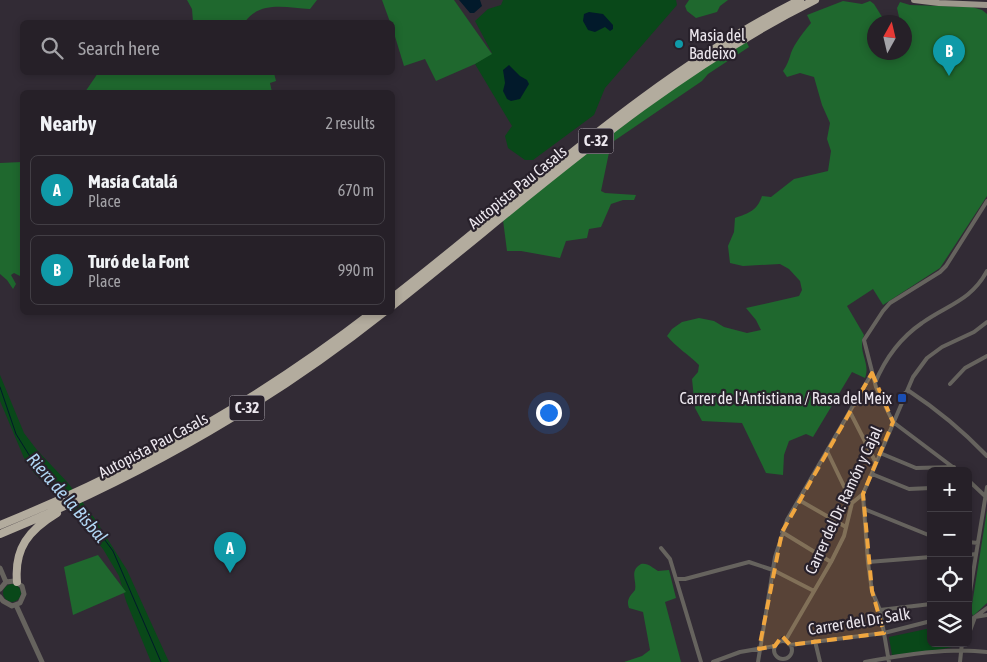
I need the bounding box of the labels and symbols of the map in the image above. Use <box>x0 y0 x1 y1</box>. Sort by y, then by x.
north arrow <box>867 15 912 60</box>
place label: Masia del Badeixo <box>689 26 746 62</box>
pin: B <box>933 35 965 76</box>
marker: Masia del Badeixo <box>673 38 685 50</box>
road number: C-32 <box>578 128 614 154</box>
street label: Autopista Pau Casals <box>464 142 571 233</box>
place label: Carrer de l'Antistiana / Rasa del Meix <box>679 389 893 407</box>
marker: Carrer de l'Antistiana / Rasa del Meix <box>896 392 908 404</box>
road number: C-32 <box>230 396 264 420</box>
your location <box>536 400 562 426</box>
street label: Autopista Pau Casals <box>95 408 212 482</box>
street label: Carrer del Dr. Ramón y Cajal <box>801 423 886 577</box>
water label: Riera de la Bisbal <box>23 448 112 547</box>
pin: A <box>214 532 246 573</box>
street label: Carrer del Dr. Salk <box>807 604 911 638</box>

